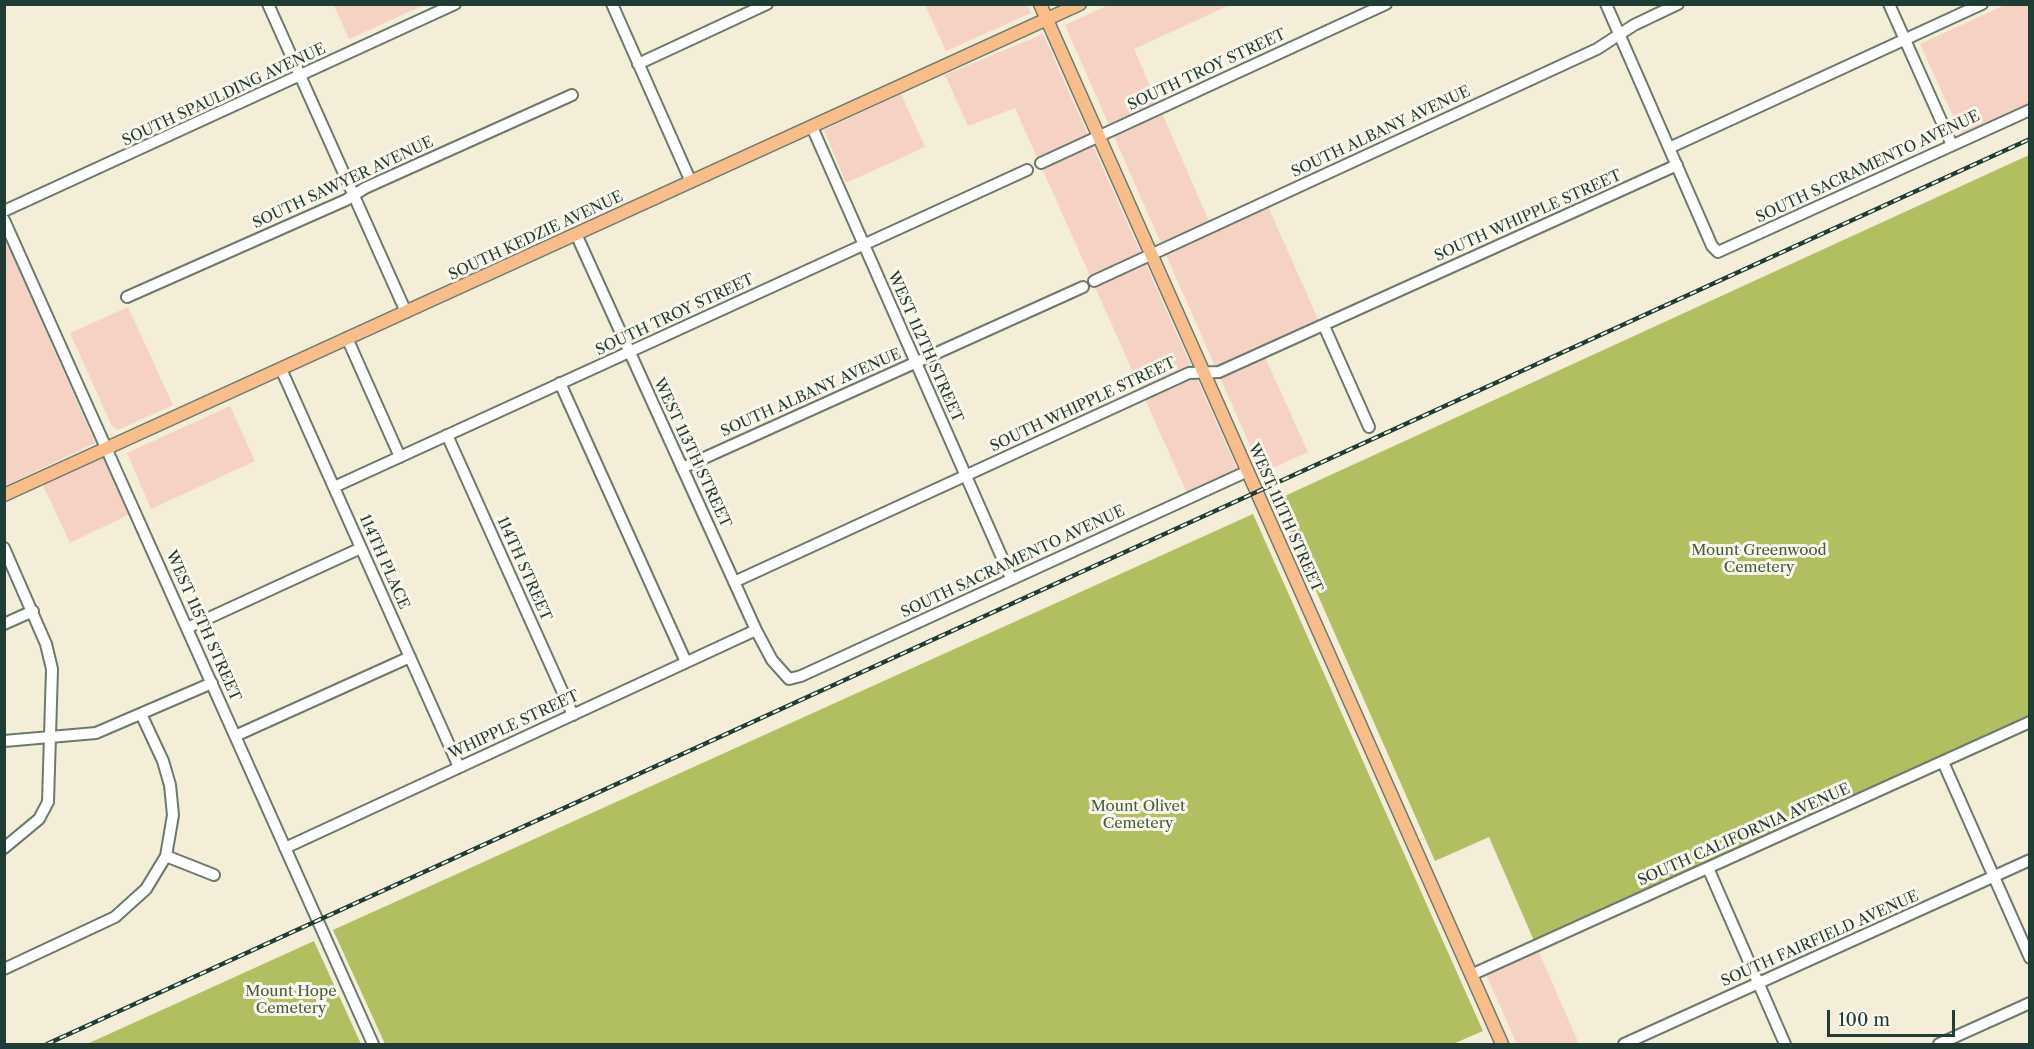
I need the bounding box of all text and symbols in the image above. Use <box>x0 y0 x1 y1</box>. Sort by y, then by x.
street label: SOUTH TROY STREET <box>1125 25 1289 115</box>
street label: SOUTH SPAULDING AVENUE <box>119 40 329 150</box>
street label: SOUTH ALBANY AVENUE <box>1289 83 1473 181</box>
street label: SOUTH SACRAMENTO AVENUE <box>1753 107 1983 227</box>
street label: SOUTH SAWYER AVENUE <box>250 133 436 233</box>
street label: SOUTH WHIPPLE STREET <box>1432 167 1624 265</box>
street label: SOUTH KEDZIE AVENUE <box>446 188 626 284</box>
street label: WEST 112TH STREET <box>884 269 966 425</box>
street label: SOUTH TROY STREET <box>593 270 757 360</box>
street label: SOUTH ALBANY AVENUE <box>718 345 904 441</box>
street label: SOUTH WHIPPLE STREET <box>987 354 1179 456</box>
street label: WEST 113TH STREET <box>649 375 735 531</box>
street label: WEST 111TH STREET <box>1244 441 1326 595</box>
street label: SOUTH SACRAMENTO AVENUE <box>898 502 1128 622</box>
street label: 114TH PLACE <box>355 512 413 612</box>
street label: 114TH STREET <box>493 514 555 624</box>
park label: Mount Greenwood Cemetery <box>1691 542 1827 577</box>
street label: WEST 115TH STREET <box>162 548 244 704</box>
street label: WHIPPLE STREET <box>446 687 582 763</box>
street label: SOUTH CALIFORNIA AVENUE <box>1635 780 1853 890</box>
park label: Mount Olivet Cemetery <box>1091 798 1185 833</box>
street label: SOUTH FAIRFIELD AVENUE <box>1718 887 1922 991</box>
park label: Mount Hope Cemetery <box>245 983 337 1018</box>
scale bar <box>1830 998 1958 1036</box>
text: 100 m <box>1838 1009 1890 1031</box>

